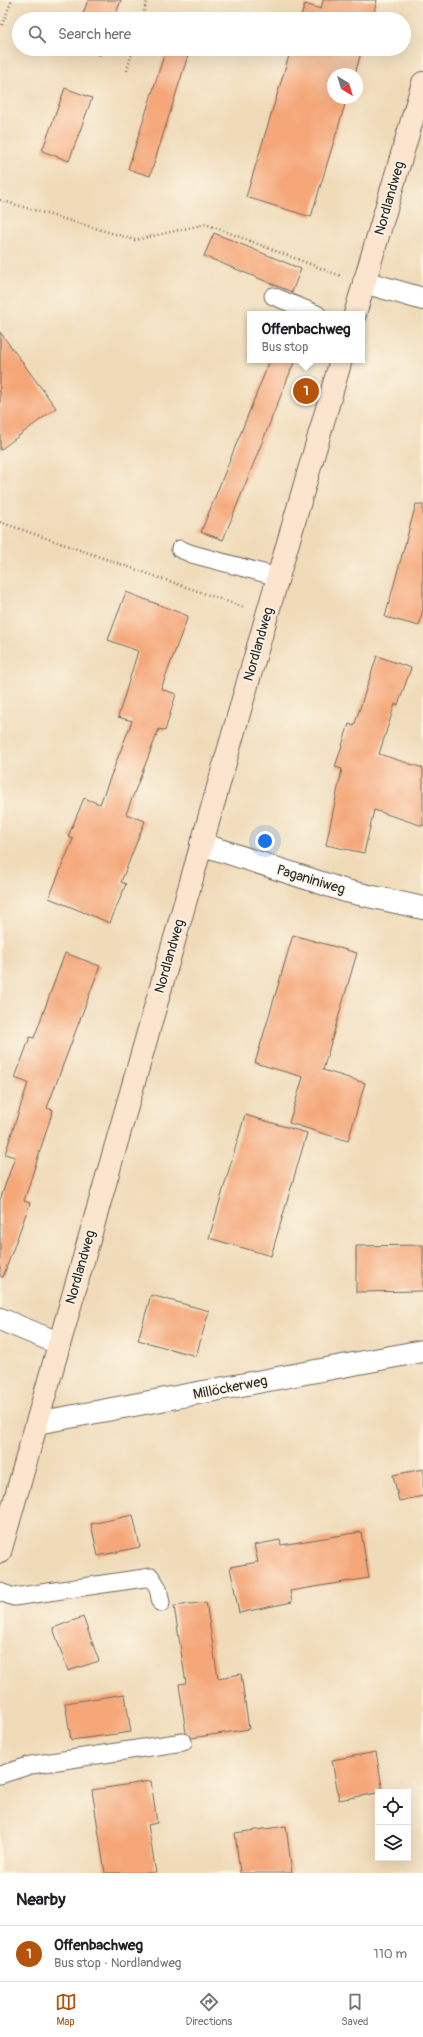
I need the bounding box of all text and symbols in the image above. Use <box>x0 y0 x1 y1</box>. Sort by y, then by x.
search box <box>12 12 411 56</box>
icon: search <box>26 23 48 45</box>
text: Search here <box>58 25 131 44</box>
north arrow <box>327 68 363 104</box>
street label: Nordlandweg <box>371 159 408 237</box>
popup <box>247 311 365 363</box>
text: Offenbachweg <box>262 320 350 339</box>
text: Bus stop <box>262 339 308 355</box>
pin: 1 <box>293 376 319 406</box>
street label: Nordlandweg <box>240 605 277 683</box>
your location <box>255 831 275 851</box>
street label: Paganiniweg <box>274 861 347 898</box>
street label: Nordlandweg <box>151 917 188 995</box>
street label: Nordlandweg <box>62 1228 99 1306</box>
street label: Millöckerweg <box>192 1372 269 1403</box>
map controls <box>375 1789 411 1861</box>
button: locate <box>375 1789 411 1825</box>
button: layers <box>375 1825 411 1861</box>
text: Nearby <box>16 1889 65 1910</box>
text: Offenbachweg <box>54 1936 143 1955</box>
text: 1 <box>26 1946 32 1962</box>
text: 110 m <box>374 1946 407 1962</box>
text: Bus stop · Nordlandweg <box>54 1955 181 1971</box>
tab: Map <box>55 1991 77 2028</box>
tab: Directions <box>186 1991 232 2028</box>
tab: Saved <box>341 1991 368 2028</box>

